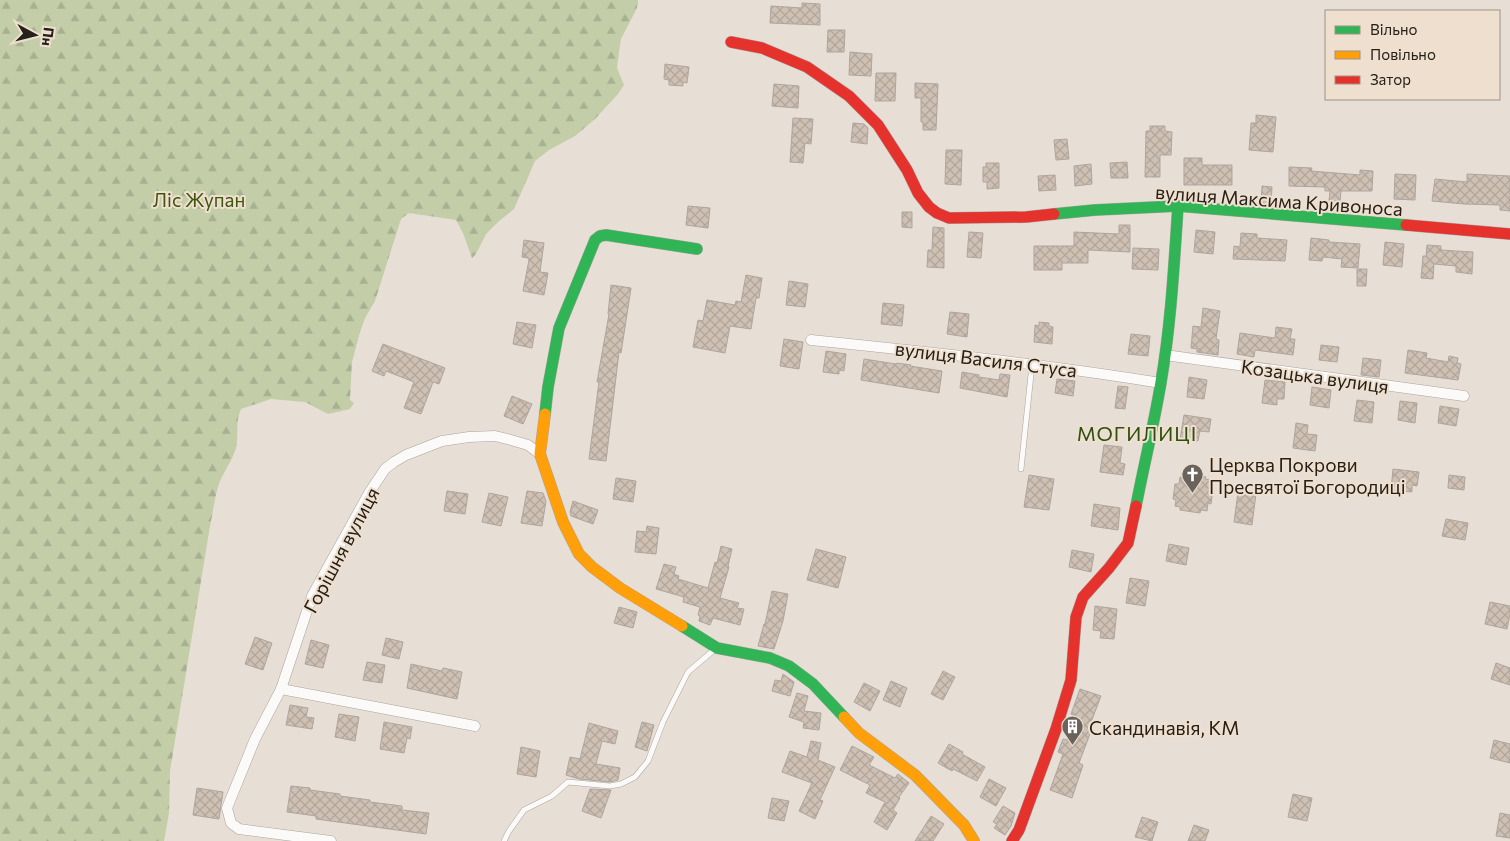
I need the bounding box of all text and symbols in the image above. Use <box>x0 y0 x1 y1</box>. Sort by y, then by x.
north arrow <box>10 10 60 60</box>
legend <box>1325 10 1500 100</box>
text: Вільно <box>1370 20 1417 38</box>
text: Пн <box>39 26 58 47</box>
text: Повільно <box>1370 45 1436 63</box>
text: Затор <box>1370 70 1411 88</box>
street label: вулиця Максима Кривоноса <box>1154 180 1404 220</box>
park label: Ліс Жупан <box>153 188 245 211</box>
street label: вулиця Василя Стуса <box>894 336 1078 382</box>
street label: Козацька вулиця <box>1240 354 1390 398</box>
district label: МОГИЛИЦІ <box>1077 421 1197 445</box>
place label: Церква Покрови Пресвятої Богородиці <box>1209 453 1406 498</box>
church icon: Церква Покрови Пресвятої Богородиці <box>1181 463 1205 494</box>
street label: Горішня вулиця <box>298 483 384 617</box>
building icon: Скандинавія, КМ <box>1061 715 1085 746</box>
place label: Скандинавія, КМ <box>1089 716 1239 739</box>

